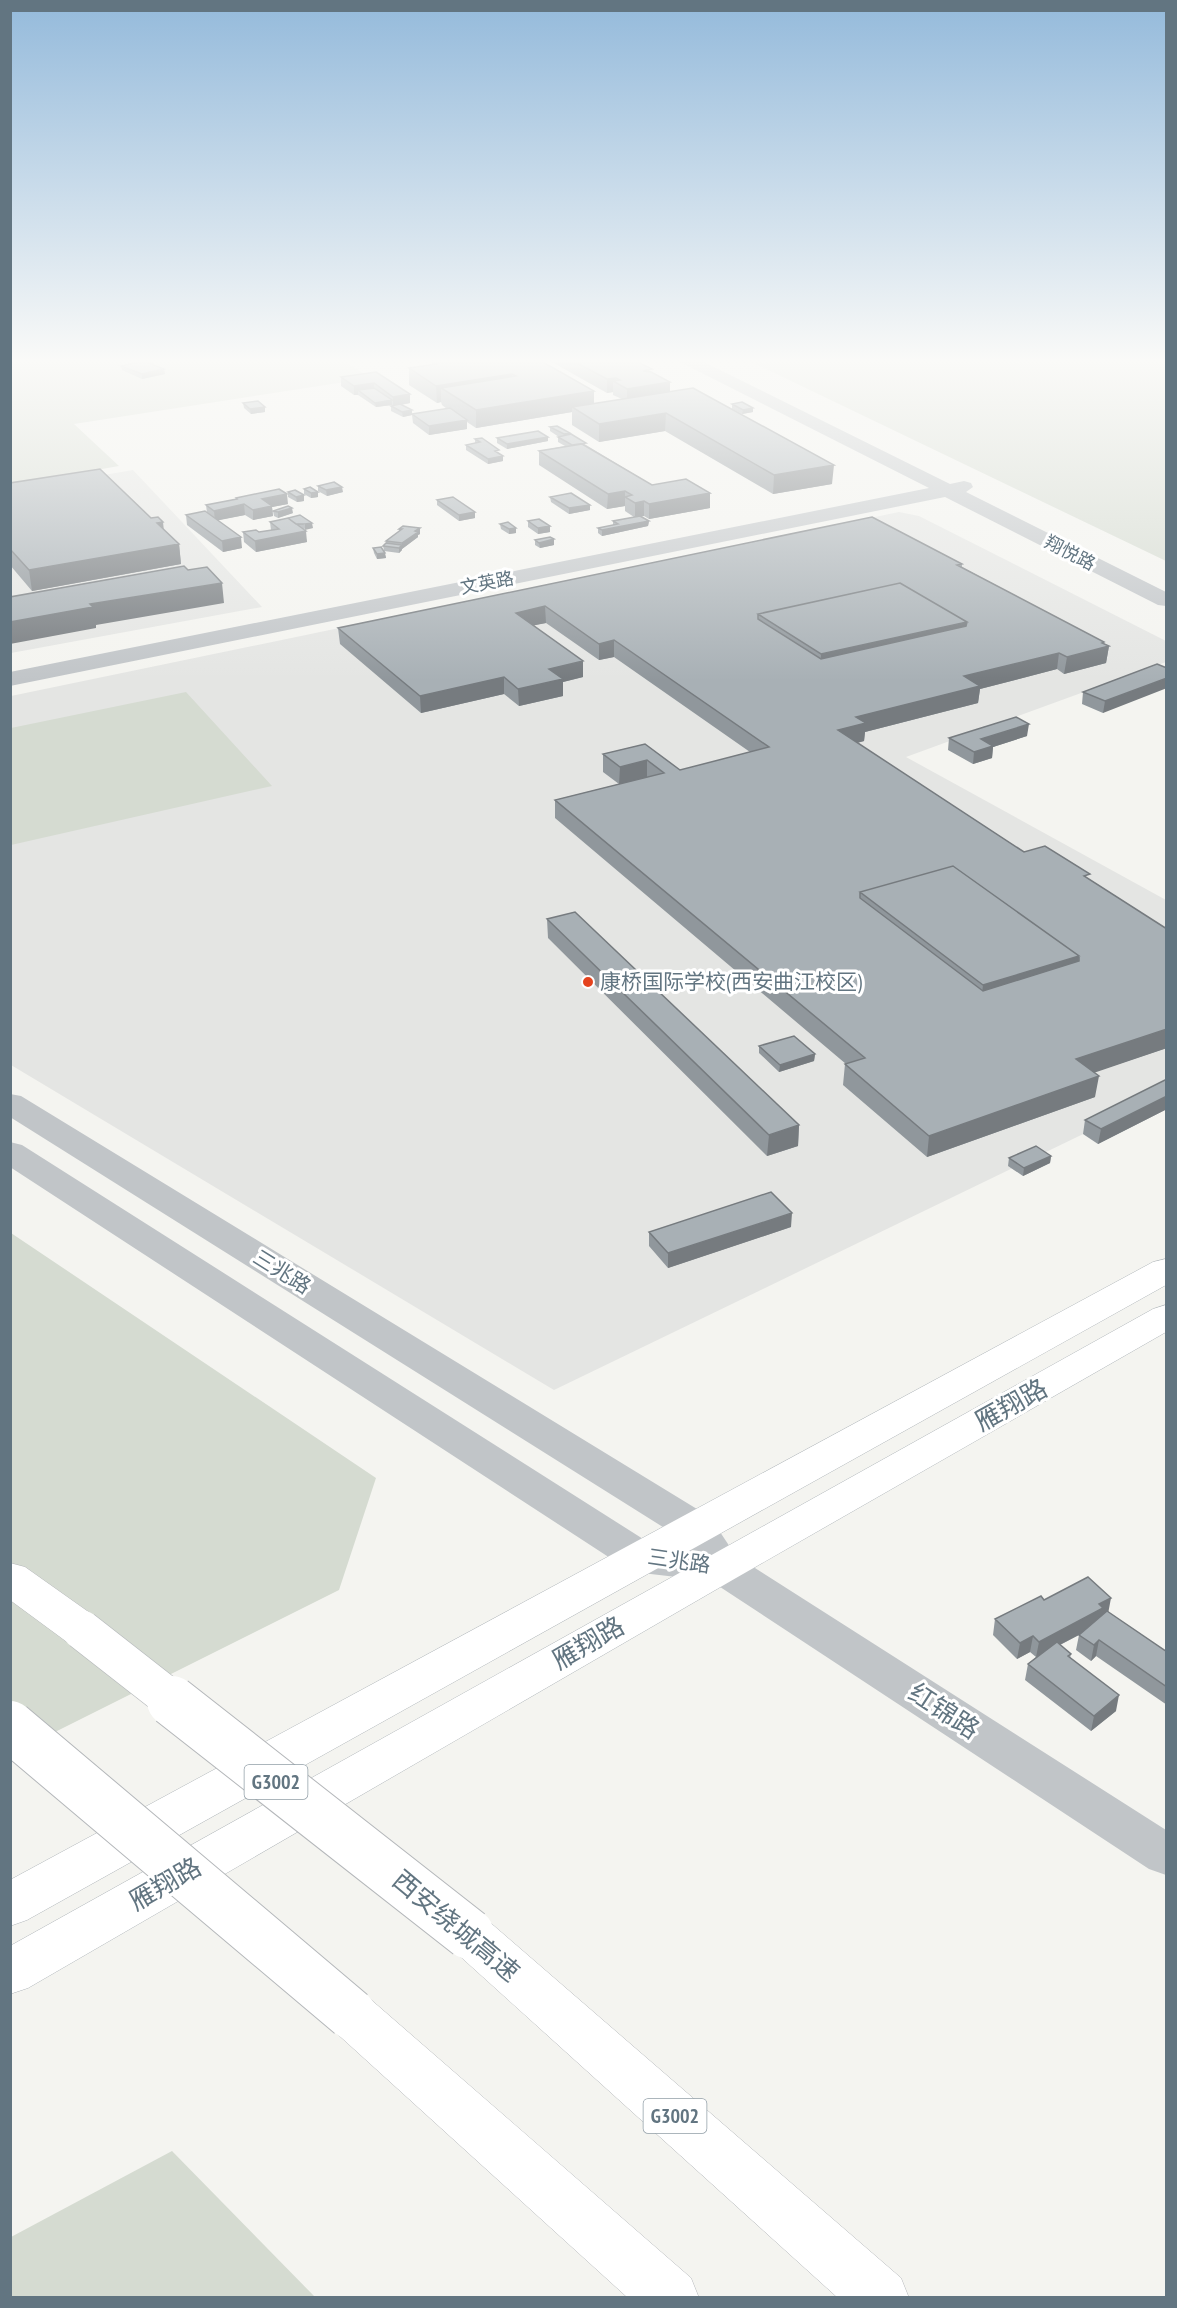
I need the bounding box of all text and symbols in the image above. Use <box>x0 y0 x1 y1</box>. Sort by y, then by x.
street label: 翔悦路 <box>1041 530 1100 575</box>
street label: 文英路 <box>458 566 516 599</box>
place label: 康桥国际学校(西安曲江校区) <box>600 968 862 995</box>
marker: 康桥国际学校(西安曲江校区) <box>581 975 595 989</box>
street label: 三兆路 <box>248 1243 316 1300</box>
street label: 雁翔路 <box>969 1371 1053 1438</box>
street label: 三兆路 <box>646 1543 712 1578</box>
street label: 雁翔路 <box>546 1609 630 1676</box>
street label: 红锦路 <box>903 1675 986 1746</box>
road number: G3002 <box>244 1765 308 1799</box>
street label: 雁翔路 <box>123 1850 207 1917</box>
street label: 西安绕城高速 <box>386 1863 527 1988</box>
road number: G3002 <box>644 2099 706 2133</box>

